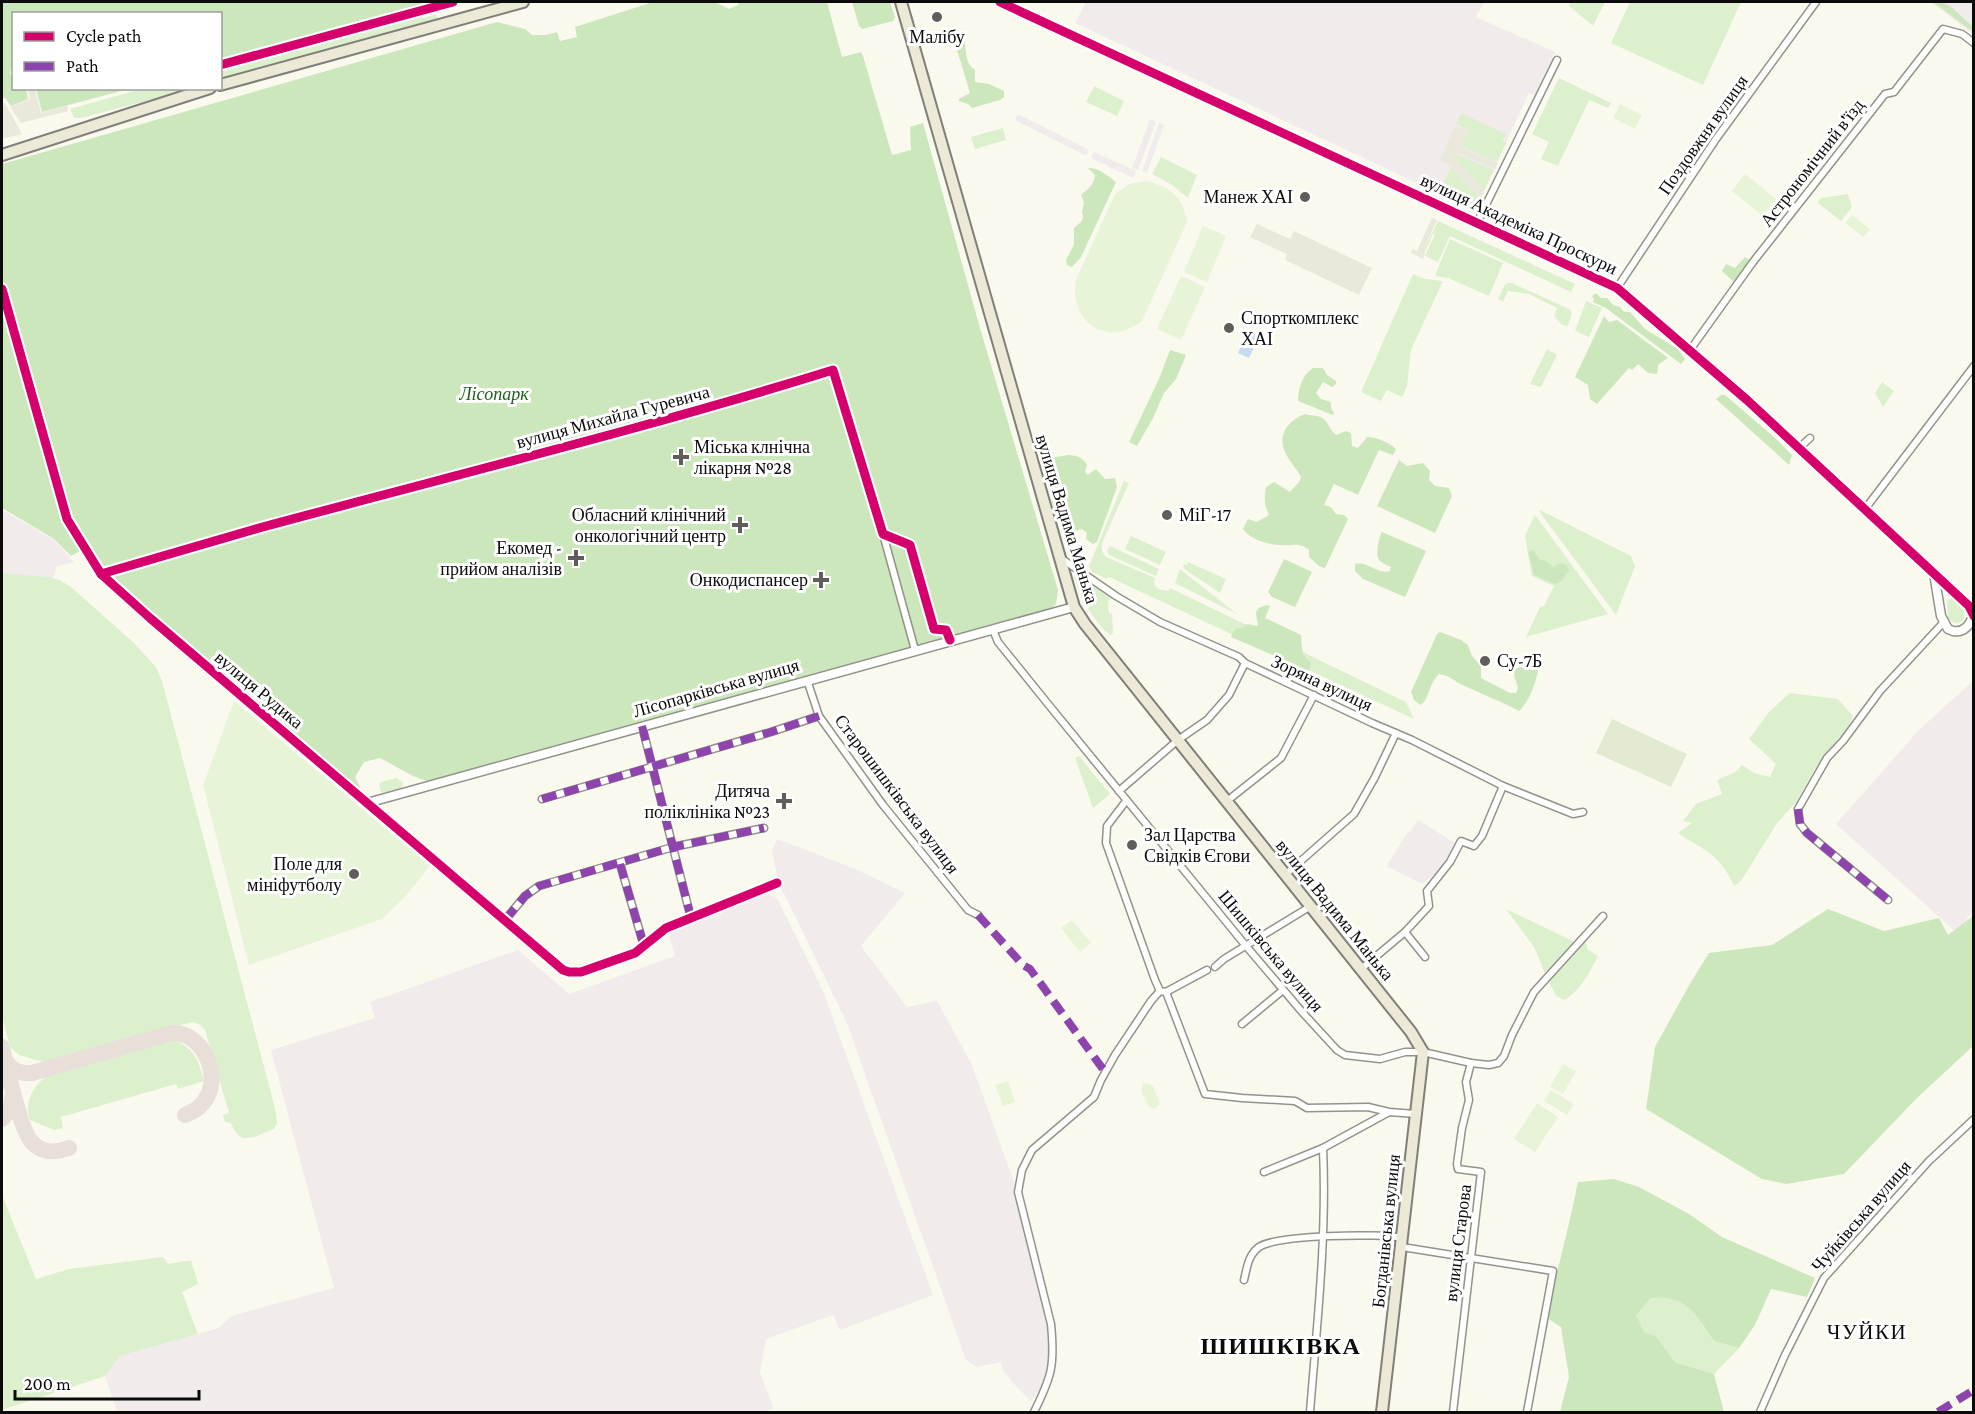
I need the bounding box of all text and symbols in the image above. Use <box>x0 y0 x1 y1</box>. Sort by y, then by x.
marker: Малібу <box>930 10 944 24</box>
legend <box>12 12 222 90</box>
text: Cycle path <box>66 26 142 46</box>
place label: Малібу <box>909 27 965 47</box>
text: Path <box>66 56 99 76</box>
street label: Поздовжня вулиця <box>1654 71 1752 199</box>
street label: Астрономічний в'їзд <box>1756 95 1868 231</box>
street label: вулиця Академіка Проскури <box>1418 170 1621 279</box>
place label: Манеж ХАІ <box>1204 187 1293 207</box>
marker: Манеж ХАІ <box>1298 190 1312 204</box>
place label: Спорткомплекс ХАІ <box>1241 308 1359 349</box>
marker: Спорткомплекс ХАІ <box>1222 321 1236 335</box>
street label: вулиця Михайла Гуревича <box>514 382 712 452</box>
park label: Лісопарк <box>458 384 529 404</box>
street label: вулиця Вадима Манька <box>1032 432 1102 606</box>
place label: Міська клнічна лікарня №28 <box>694 437 810 478</box>
marker: Міська клнічна лікарня №28 <box>672 448 690 466</box>
place label: Обласний клінічний онкологічний центр <box>572 505 726 546</box>
place label: МіГ-17 <box>1179 505 1231 525</box>
marker: МіГ-17 <box>1160 508 1174 522</box>
marker: Обласний клінічний онкологічний центр <box>731 516 749 534</box>
place label: Екомед - прийом аналізів <box>440 538 562 579</box>
marker: Екомед - прийом аналізів <box>567 549 585 567</box>
place label: Онкодиспансер <box>690 570 808 590</box>
marker: Онкодиспансер <box>812 571 830 589</box>
street label: вулиця Рудика <box>211 647 307 733</box>
street label: Зоряна вулиця <box>1268 651 1376 715</box>
place label: Су-7Б <box>1497 651 1542 671</box>
marker: Су-7Б <box>1478 654 1492 668</box>
street label: Лісопарківська вулиця <box>631 655 801 721</box>
street label: Старошишківська вулиця <box>831 711 963 877</box>
place label: Дитяча поліклініка №23 <box>644 781 770 822</box>
marker: Дитяча поліклініка №23 <box>775 792 793 810</box>
place label: Зал Царства Свідків Єгови <box>1144 825 1251 866</box>
street label: вулиця Вадима Манька <box>1272 835 1398 985</box>
marker: Зал Царства Свідків Єгови <box>1125 838 1139 852</box>
place label: Поле для мініфутболу <box>247 854 342 895</box>
marker: Поле для мініфутболу <box>347 867 361 881</box>
street label: Шишківська вулиця <box>1214 886 1328 1016</box>
street label: Богданівська вулиця <box>1368 1153 1404 1309</box>
street label: Чуйківська вулиця <box>1807 1156 1915 1276</box>
street label: вулиця Старова <box>1441 1183 1475 1303</box>
district label: ЧУЙКИ <box>1827 1320 1907 1344</box>
district label: ШИШКІВКА <box>1201 1332 1361 1359</box>
scale bar <box>15 1363 200 1401</box>
text: 200 m <box>24 1374 71 1394</box>

